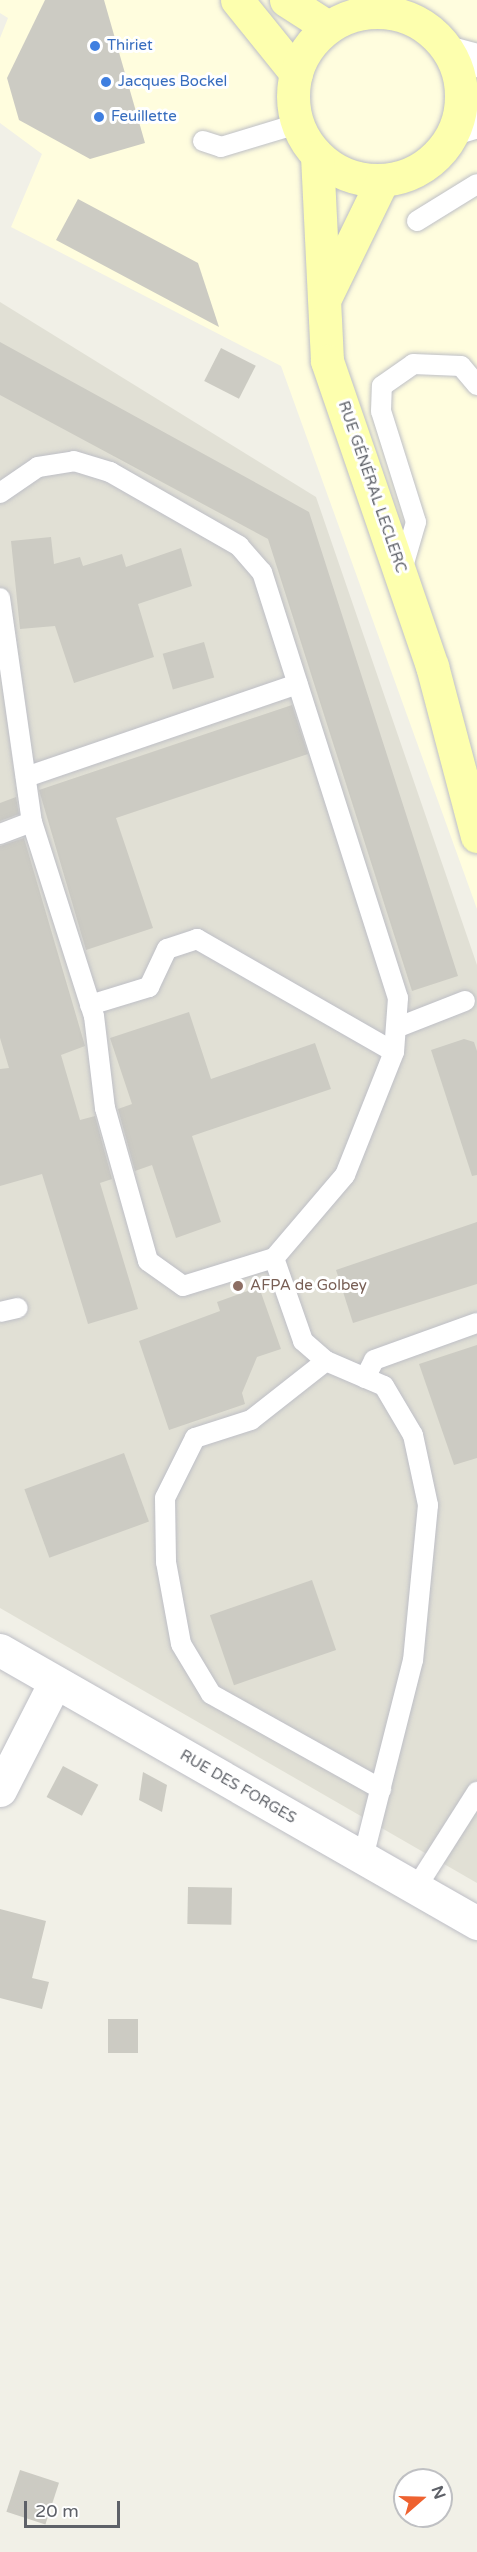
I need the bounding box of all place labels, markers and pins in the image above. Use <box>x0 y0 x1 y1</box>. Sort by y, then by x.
place label: Thiriet <box>107 37 153 55</box>
marker: Thiriet <box>88 39 102 53</box>
place label: Jacques Bockel <box>118 73 227 91</box>
marker: Jacques Bockel <box>99 75 113 89</box>
place label: Feuillette <box>111 108 177 126</box>
marker: Feuillette <box>92 110 106 124</box>
place label: AFPA de Golbey <box>250 1277 367 1295</box>
marker: AFPA de Golbey <box>231 1279 245 1293</box>

